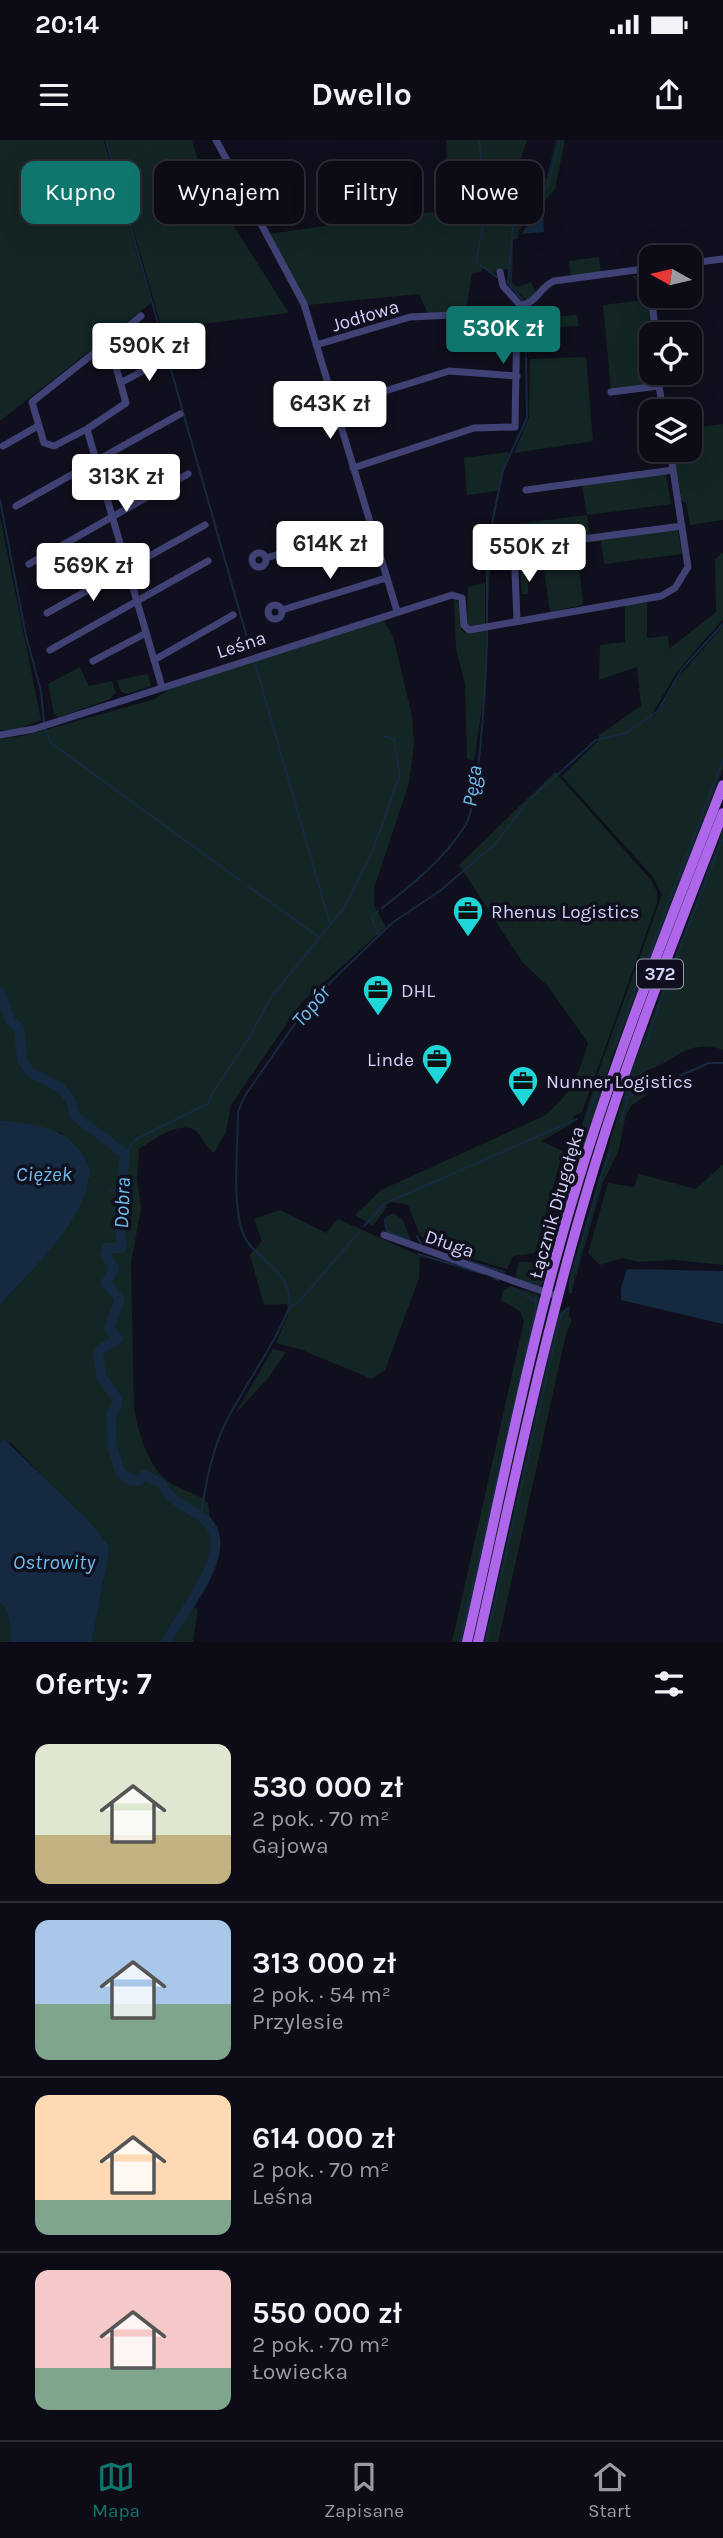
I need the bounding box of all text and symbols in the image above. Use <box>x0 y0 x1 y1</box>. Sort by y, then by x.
text: 20:14 <box>35 9 99 40</box>
icon: menu <box>35 76 73 114</box>
text: Dwello <box>311 76 412 113</box>
icon: share <box>650 76 688 114</box>
chip: Kupno <box>21 161 140 224</box>
chip: Wynajem <box>154 161 304 224</box>
chip: Filtry <box>318 161 422 224</box>
chip: Nowe <box>436 161 543 224</box>
north arrow <box>639 245 702 308</box>
map controls <box>639 245 702 462</box>
street label: Jodłowa <box>329 295 402 337</box>
pin: 530K zł <box>438 306 568 366</box>
text: 530K zł <box>462 315 544 342</box>
button: locate <box>639 322 702 385</box>
pin: 590K zł <box>84 324 214 383</box>
text: 590K zł <box>108 332 190 359</box>
pin: 643K zł <box>265 382 395 441</box>
text: 643K zł <box>289 390 371 417</box>
button: layers <box>639 399 702 462</box>
pin: 313K zł <box>61 454 191 514</box>
text: 313K zł <box>88 463 164 490</box>
pin: 614K zł <box>265 522 395 581</box>
pin: 550K zł <box>464 524 594 584</box>
text: 614K zł <box>292 530 368 557</box>
text: 550K zł <box>489 533 569 560</box>
pin: 569K zł <box>28 544 158 603</box>
text: 569K zł <box>53 552 133 579</box>
street label: Leśna <box>214 627 269 663</box>
water label: Pęga <box>457 764 487 808</box>
office icon: Rhenus Logistics <box>451 894 485 938</box>
place label: Rhenus Logistics <box>491 901 640 923</box>
road number: 372 <box>637 960 683 988</box>
office icon: DHL <box>361 973 395 1017</box>
water label: Topór <box>287 980 336 1032</box>
place label: DHL <box>401 980 435 1002</box>
office icon: Linde <box>420 1042 454 1086</box>
place label: Linde <box>367 1049 414 1071</box>
office icon: Nunner Logistics <box>506 1064 540 1108</box>
place label: Nunner Logistics <box>546 1071 693 1093</box>
street label: Łącznik Długołęka <box>525 1124 589 1281</box>
water label: Ciężek <box>16 1162 72 1186</box>
water label: Dobra <box>109 1177 135 1229</box>
street label: Długa <box>422 1225 477 1263</box>
water label: Ostrowity <box>13 1550 96 1574</box>
icon: filters <box>650 1665 688 1703</box>
text: Oferty: 7 <box>35 1666 152 1702</box>
text: 530 000 zł <box>252 1769 403 1805</box>
icon: home <box>91 1772 175 1856</box>
text: 2 pok. · 70 m² <box>252 1805 390 1832</box>
text: Gajowa <box>252 1832 329 1859</box>
text: 313 000 zł <box>252 1945 396 1981</box>
icon: home <box>91 1948 175 2032</box>
text: 2 pok. · 54 m² <box>252 1981 391 2008</box>
text: Przylesie <box>252 2008 344 2035</box>
text: 614 000 zł <box>252 2120 395 2156</box>
icon: home <box>91 2123 175 2207</box>
text: 2 pok. · 70 m² <box>252 2156 390 2183</box>
text: Leśna <box>252 2183 313 2210</box>
text: 550 000 zł <box>252 2295 402 2331</box>
icon: home <box>91 2298 175 2382</box>
text: 2 pok. · 70 m² <box>252 2331 390 2358</box>
text: Łowiecka <box>252 2358 348 2385</box>
tab: Mapa <box>92 2458 140 2522</box>
tab: Zapisane <box>324 2458 404 2522</box>
tab: Start <box>588 2458 631 2522</box>

